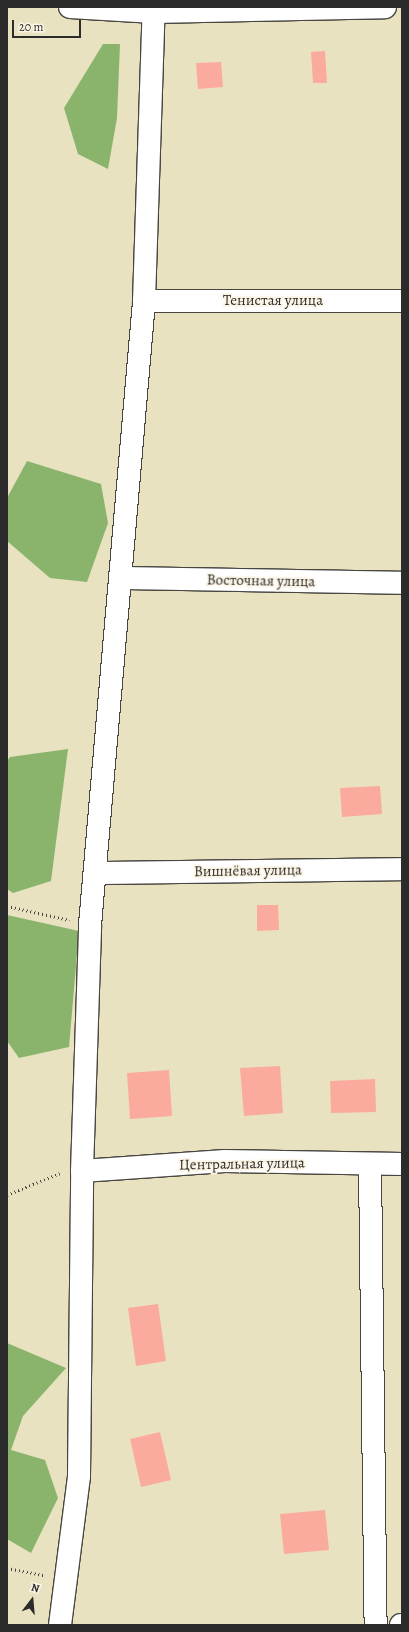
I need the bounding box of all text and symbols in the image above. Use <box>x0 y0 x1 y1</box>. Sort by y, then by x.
scale bar <box>14 12 83 38</box>
text: 20 m <box>19 19 43 35</box>
street label: Тенистая улица <box>223 292 323 310</box>
street label: Восточная улица <box>207 571 315 591</box>
street label: Вишнёвая улица <box>194 861 302 881</box>
street label: Центральная улица <box>179 1154 305 1174</box>
north arrow <box>12 1580 52 1620</box>
text: N <box>30 1580 41 1596</box>

